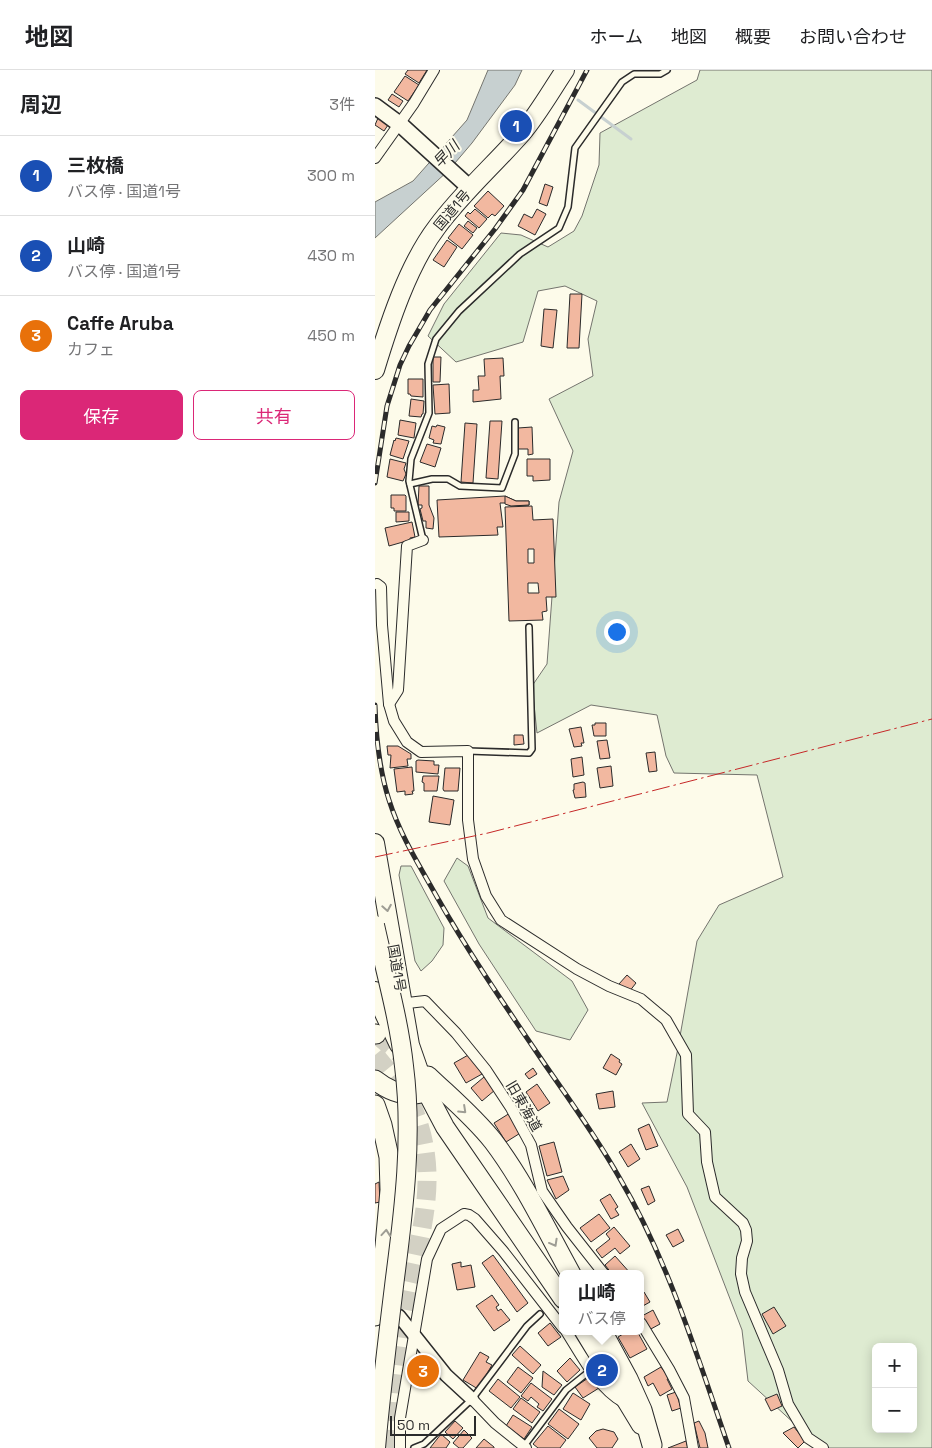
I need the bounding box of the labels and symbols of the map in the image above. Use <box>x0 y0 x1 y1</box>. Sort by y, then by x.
pin: 1 <box>500 107 532 145</box>
water label: 早川 <box>429 135 465 171</box>
street label: 国道1号 <box>430 186 474 234</box>
your location <box>604 619 630 645</box>
one-way arrow <box>381 904 391 913</box>
street label: 国道1号 <box>384 943 410 993</box>
street label: 旧東海道 <box>502 1077 546 1135</box>
one-way arrow <box>458 1104 467 1113</box>
one-way arrow <box>380 1229 391 1237</box>
one-way arrow <box>548 1238 558 1247</box>
pin: 2 <box>586 1351 618 1389</box>
pin: 3 <box>407 1352 439 1390</box>
scale bar <box>390 1413 476 1436</box>

